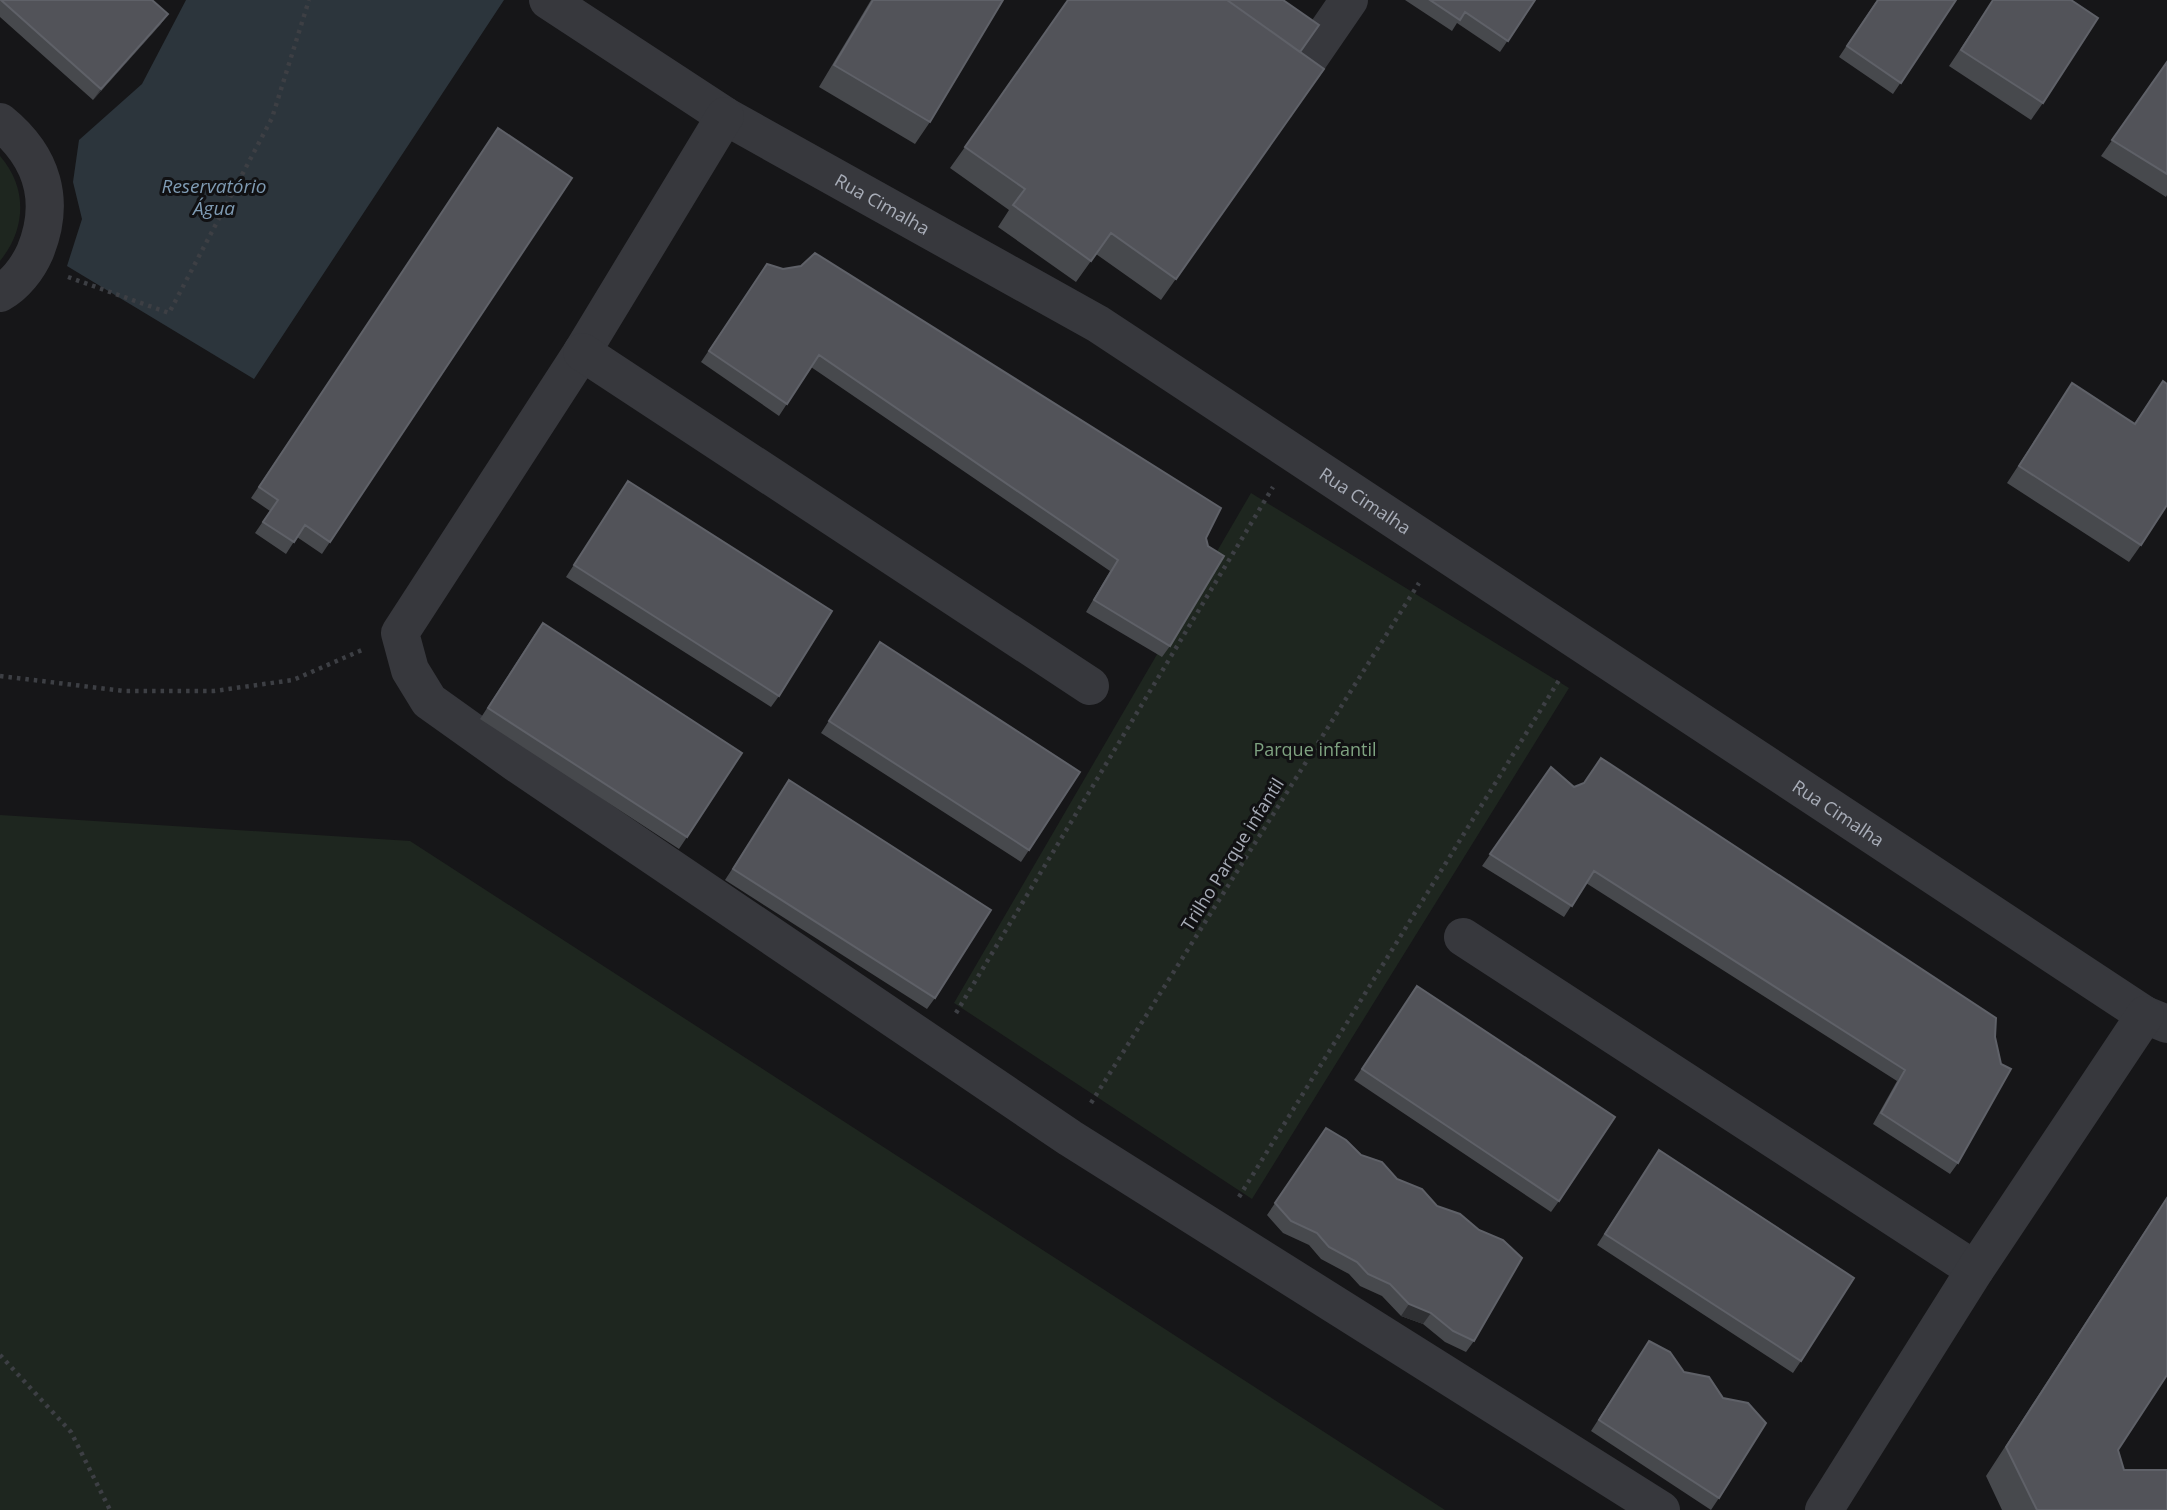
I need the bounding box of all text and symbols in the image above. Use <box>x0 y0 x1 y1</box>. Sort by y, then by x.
street label: Rua Cimalha <box>831 168 934 240</box>
water label: Reservatório Água <box>162 173 266 221</box>
street label: Rua Cimalha <box>1315 461 1416 539</box>
park label: Parque infantil <box>1253 737 1377 761</box>
street label: Trilho Parque infantil <box>1175 773 1289 935</box>
street label: Rua Cimalha <box>1788 774 1889 852</box>

